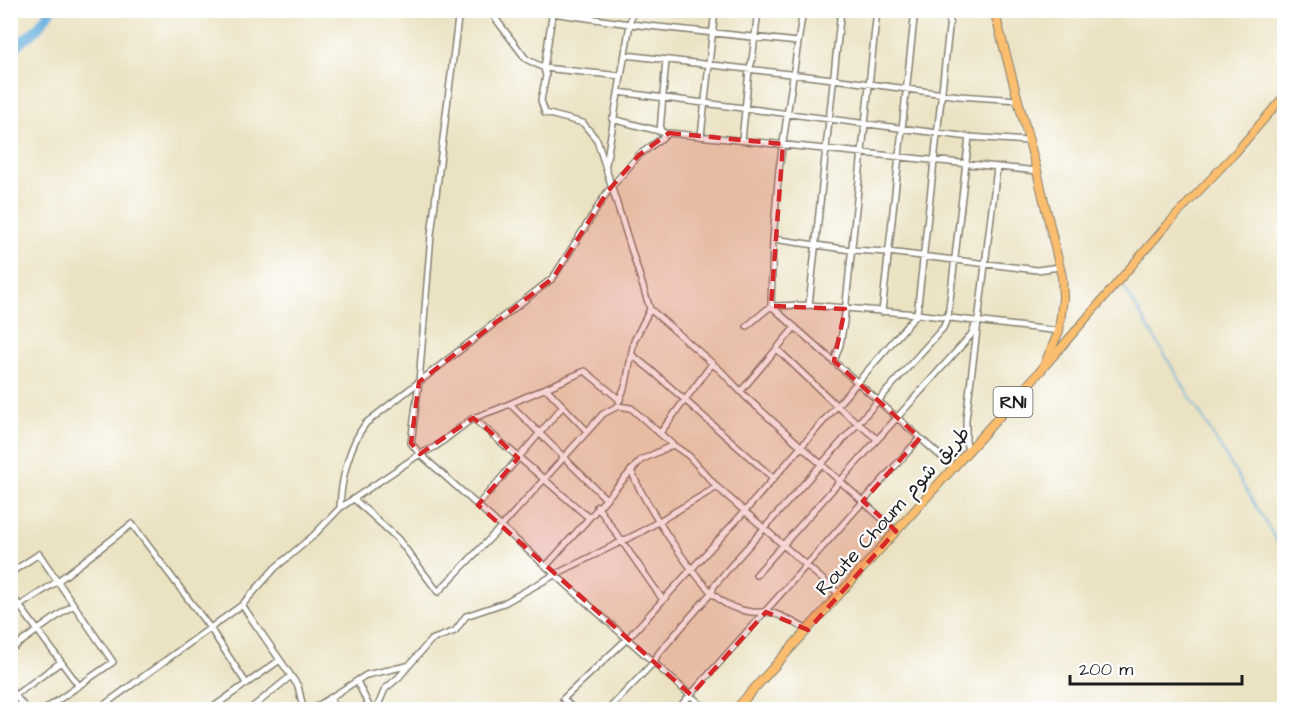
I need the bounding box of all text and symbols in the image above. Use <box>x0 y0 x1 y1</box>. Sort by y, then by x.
road number: RN1 <box>994 387 1032 417</box>
street label: Route Choum طريق شوم <box>809 420 978 603</box>
scale bar <box>1070 648 1242 686</box>
text: 200 m <box>1079 657 1133 682</box>

